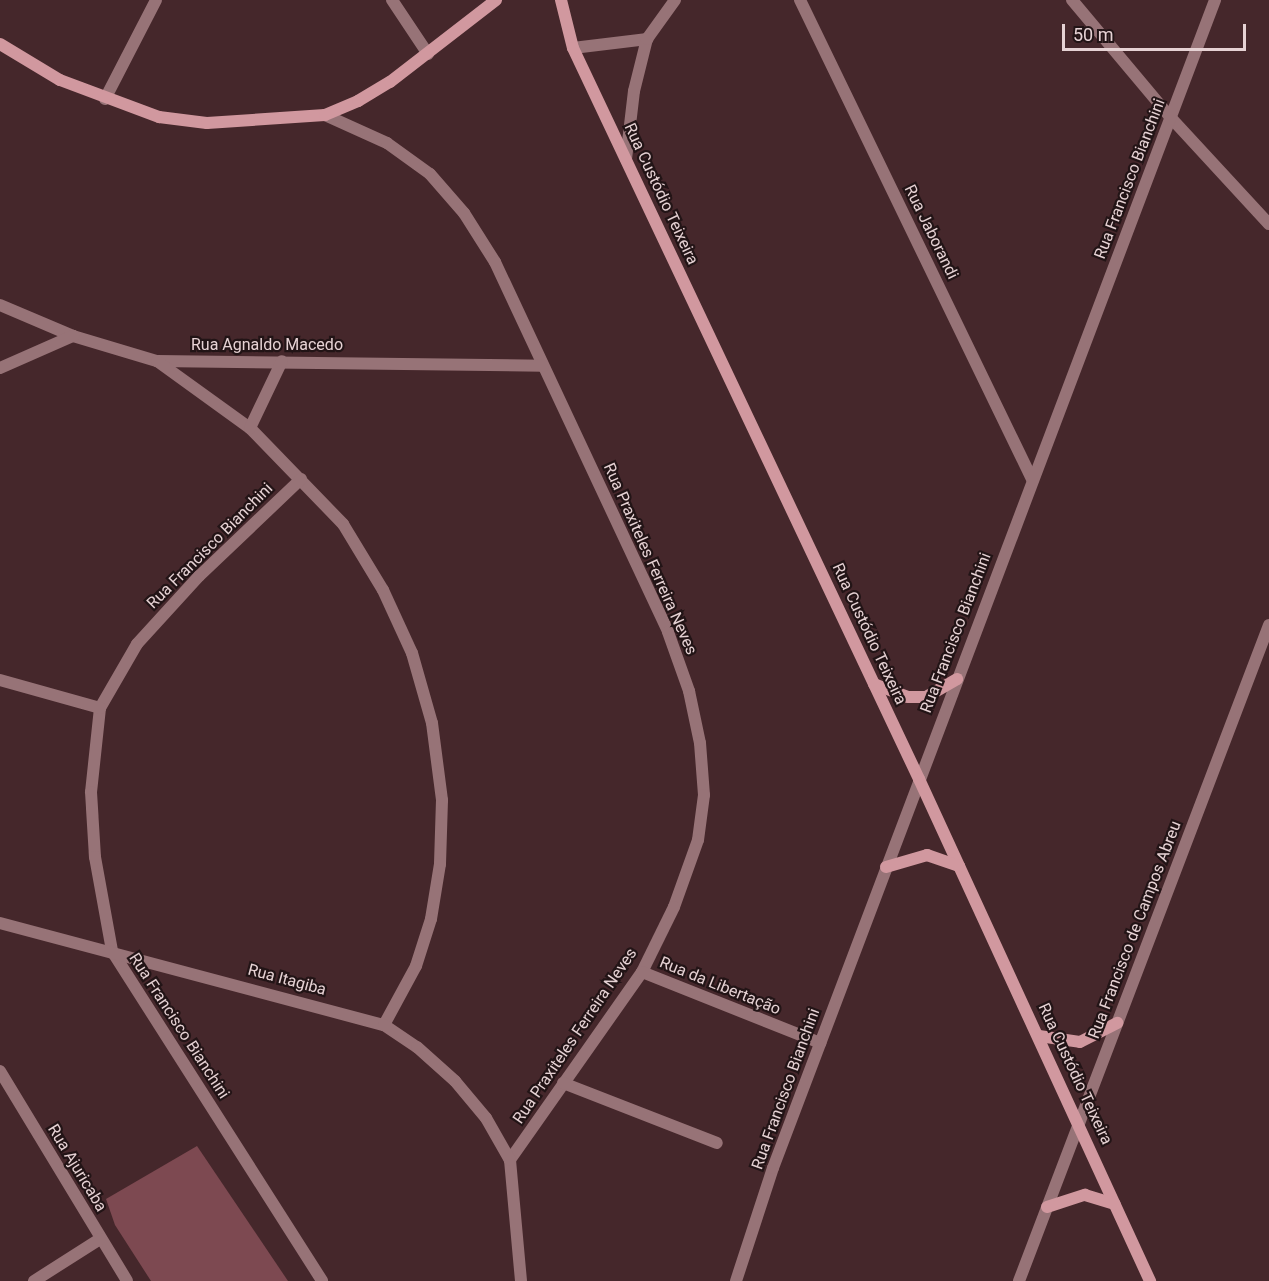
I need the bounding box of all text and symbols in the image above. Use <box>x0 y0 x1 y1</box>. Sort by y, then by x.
scale bar <box>1065 12 1250 50</box>
text: 50 m <box>1073 24 1113 45</box>
street label: Rua Francisco Bianchini <box>1091 96 1169 262</box>
street label: Rua Custódio Teixeira <box>620 120 702 268</box>
street label: Rua Jaborandi <box>900 182 962 282</box>
street label: Rua Agnaldo Macedo <box>191 335 343 355</box>
street label: Rua Praxiteles Ferreira Neves <box>599 460 701 658</box>
street label: Rua Francisco Bianchini <box>143 479 277 613</box>
street label: Rua Francisco Bianchini <box>917 550 995 716</box>
street label: Rua Custódio Teixeira <box>828 560 910 708</box>
street label: Rua Francisco de Campos Abreu <box>1085 818 1185 1042</box>
street label: Rua Praxiteles Ferreira Neves <box>509 945 641 1127</box>
street label: Rua Francisco Bianchini <box>125 950 233 1102</box>
street label: Rua da Libertação <box>657 953 783 1019</box>
street label: Rua Itagiba <box>246 960 328 1000</box>
street label: Rua Custódio Teixeira <box>1034 1000 1116 1148</box>
street label: Rua Francisco Bianchini <box>748 1006 824 1172</box>
street label: Rua Ajuricaba <box>43 1121 111 1215</box>

